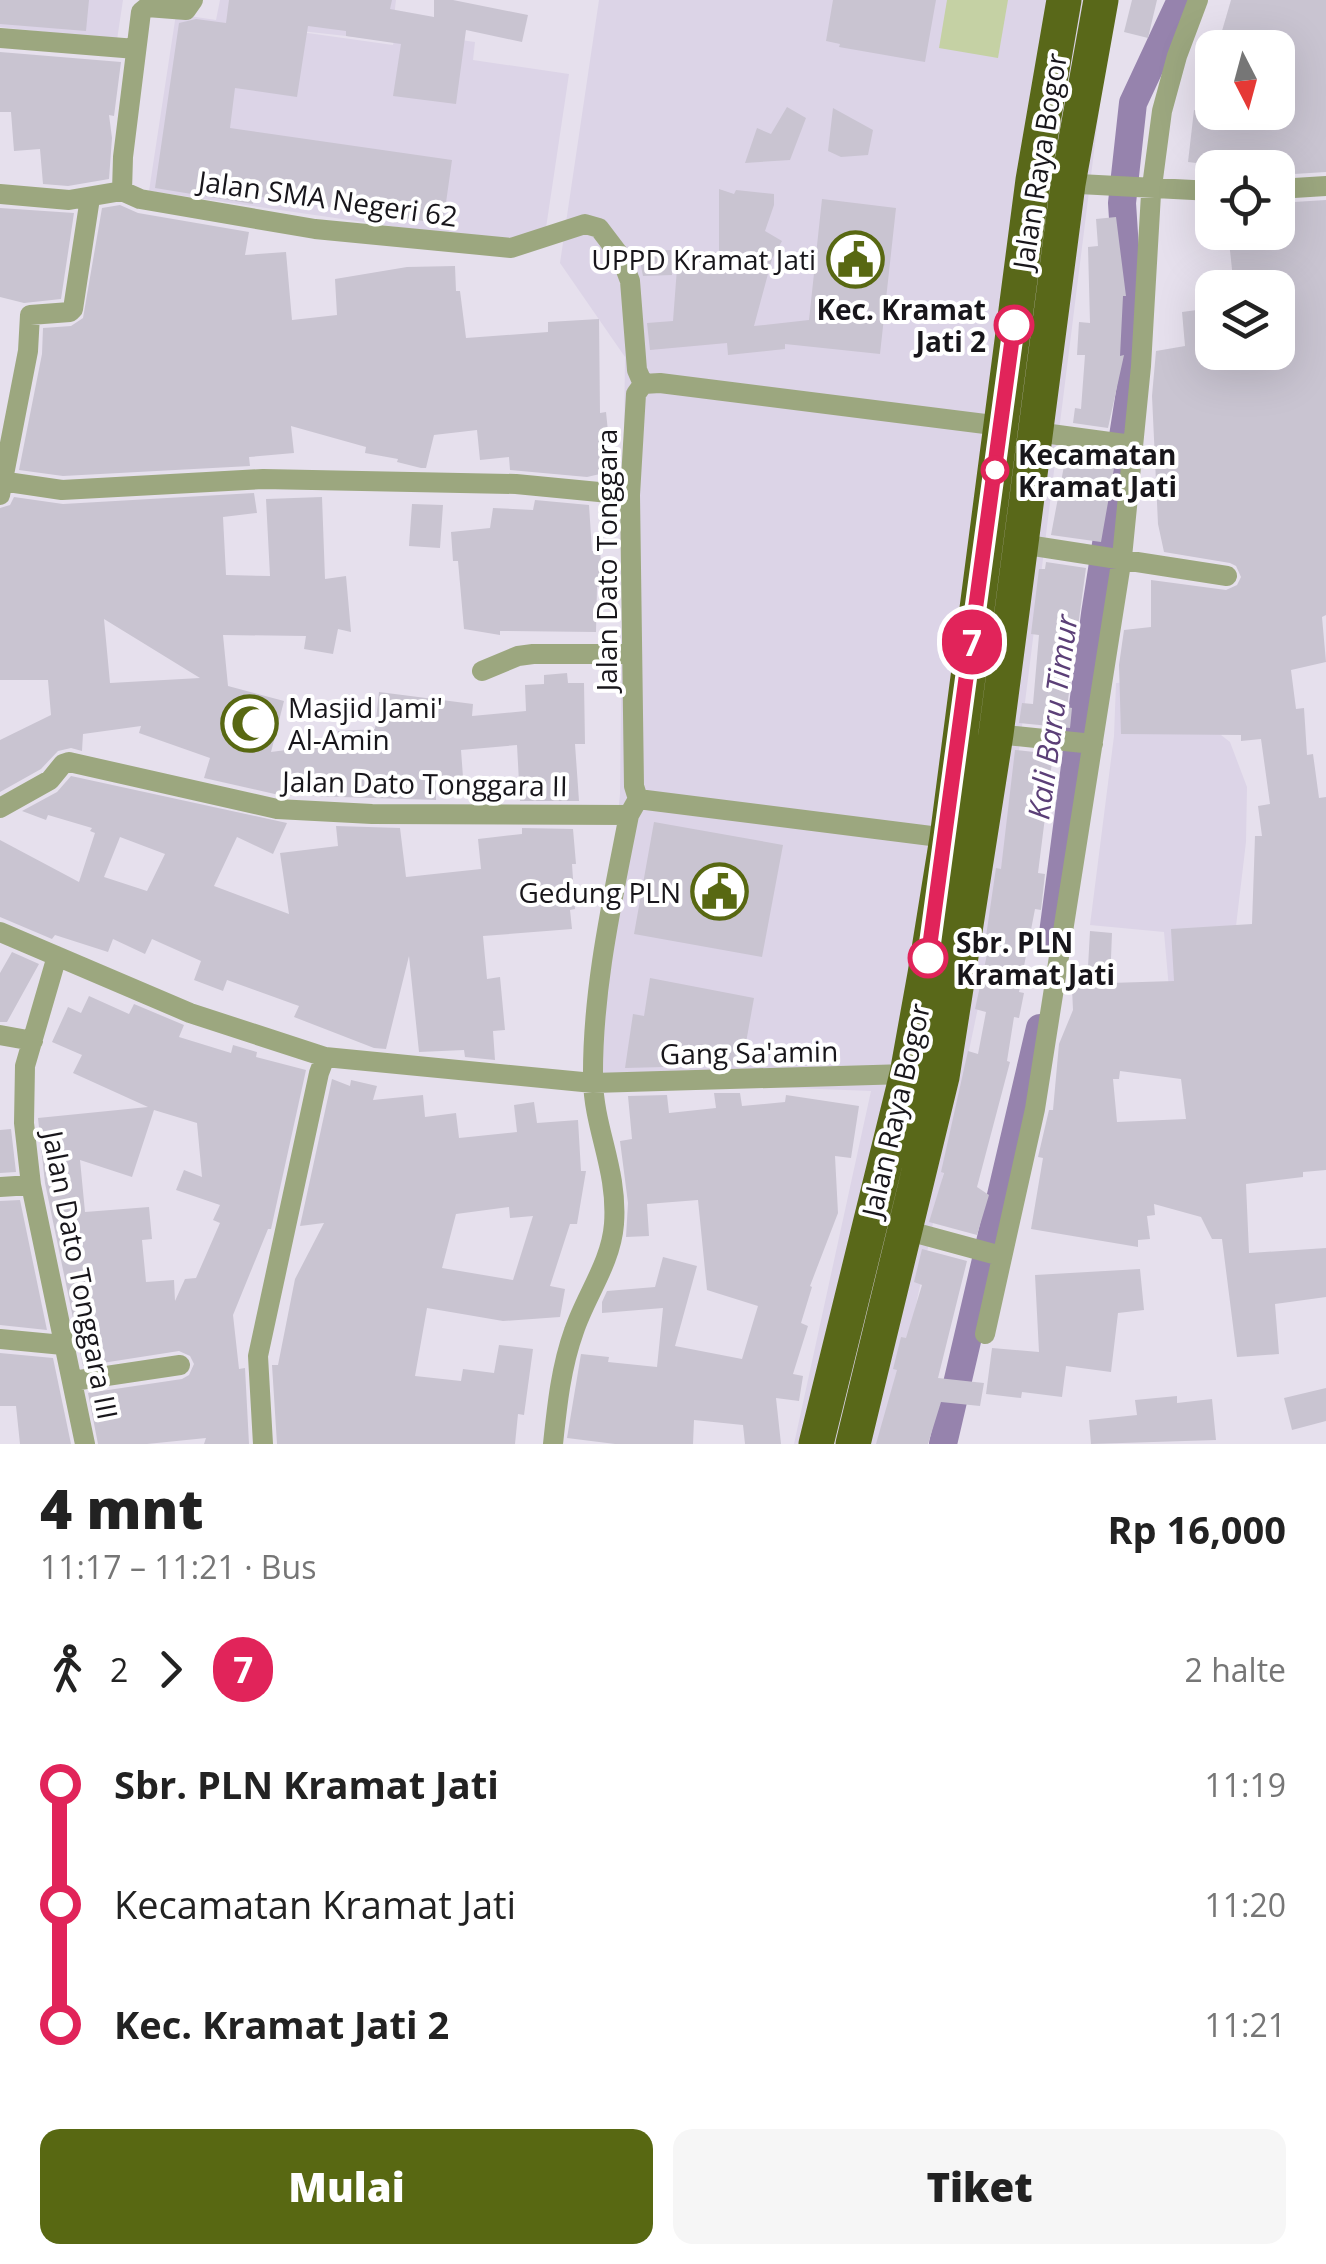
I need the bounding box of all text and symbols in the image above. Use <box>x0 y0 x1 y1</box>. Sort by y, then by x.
north arrow <box>1195 30 1295 130</box>
map controls <box>1195 30 1295 370</box>
street label: Jalan Raya Bogor <box>1003 50 1075 275</box>
button: locate <box>1195 150 1295 250</box>
street label: Jalan SMA Negeri 62 <box>193 161 460 235</box>
public building icon: UPPD Kramat Jati <box>825 229 885 289</box>
place label: UPPD Kramat Jati <box>591 240 816 278</box>
button: layers <box>1195 270 1295 370</box>
place label: Kec. Kramat Jati 2 <box>816 290 986 360</box>
marker: Kec. Kramat Jati 2 <box>995 306 1033 344</box>
street label: Jalan Dato Tonggara <box>587 429 625 694</box>
place label: Kecamatan Kramat Jati <box>1018 435 1177 505</box>
marker: Kecamatan Kramat Jati <box>982 457 1008 483</box>
line badge: 7 <box>940 610 1004 674</box>
water label: Kali Baru Timur <box>1017 611 1087 822</box>
text: 7 <box>962 619 982 666</box>
place label: Masjid Jami' Al-Amin <box>288 688 443 758</box>
mosque icon: Masjid Jami' Al-Amin <box>219 693 279 753</box>
street label: Jalan Dato Tonggara II <box>279 761 568 804</box>
public building icon: Gedung PLN <box>690 862 750 922</box>
place label: Gedung PLN <box>518 873 681 911</box>
place label: Sbr. PLN Kramat Jati <box>956 923 1115 993</box>
marker: Sbr. PLN Kramat Jati <box>909 939 947 977</box>
street label: Jalan Raya Bogor <box>851 999 938 1224</box>
street label: Gang Sa'amin <box>660 1031 838 1073</box>
street label: Jalan Dato Tonggara III <box>34 1124 128 1423</box>
text: 4 mnt <box>40 1470 204 1545</box>
text: Rp 16,000 <box>1108 1503 1286 1555</box>
text: 11:17 – 11:21 · Bus <box>40 1545 316 1588</box>
icon: walk <box>40 1642 95 1697</box>
icon: forward <box>143 1642 198 1697</box>
text: 7 <box>233 1646 253 1693</box>
text: 2 <box>110 1648 128 1691</box>
text: 2 halte <box>1185 1648 1286 1691</box>
text: Sbr. PLN Kramat Jati <box>114 1758 499 1810</box>
text: 11:19 <box>1204 1763 1286 1806</box>
text: Kecamatan Kramat Jati <box>114 1878 516 1930</box>
text: 11:20 <box>1204 1883 1286 1926</box>
text: Kec. Kramat Jati 2 <box>114 1998 449 2050</box>
text: 11:21 <box>1204 2003 1286 2046</box>
button: Mulai <box>40 2129 653 2244</box>
button: Tiket <box>673 2129 1286 2244</box>

